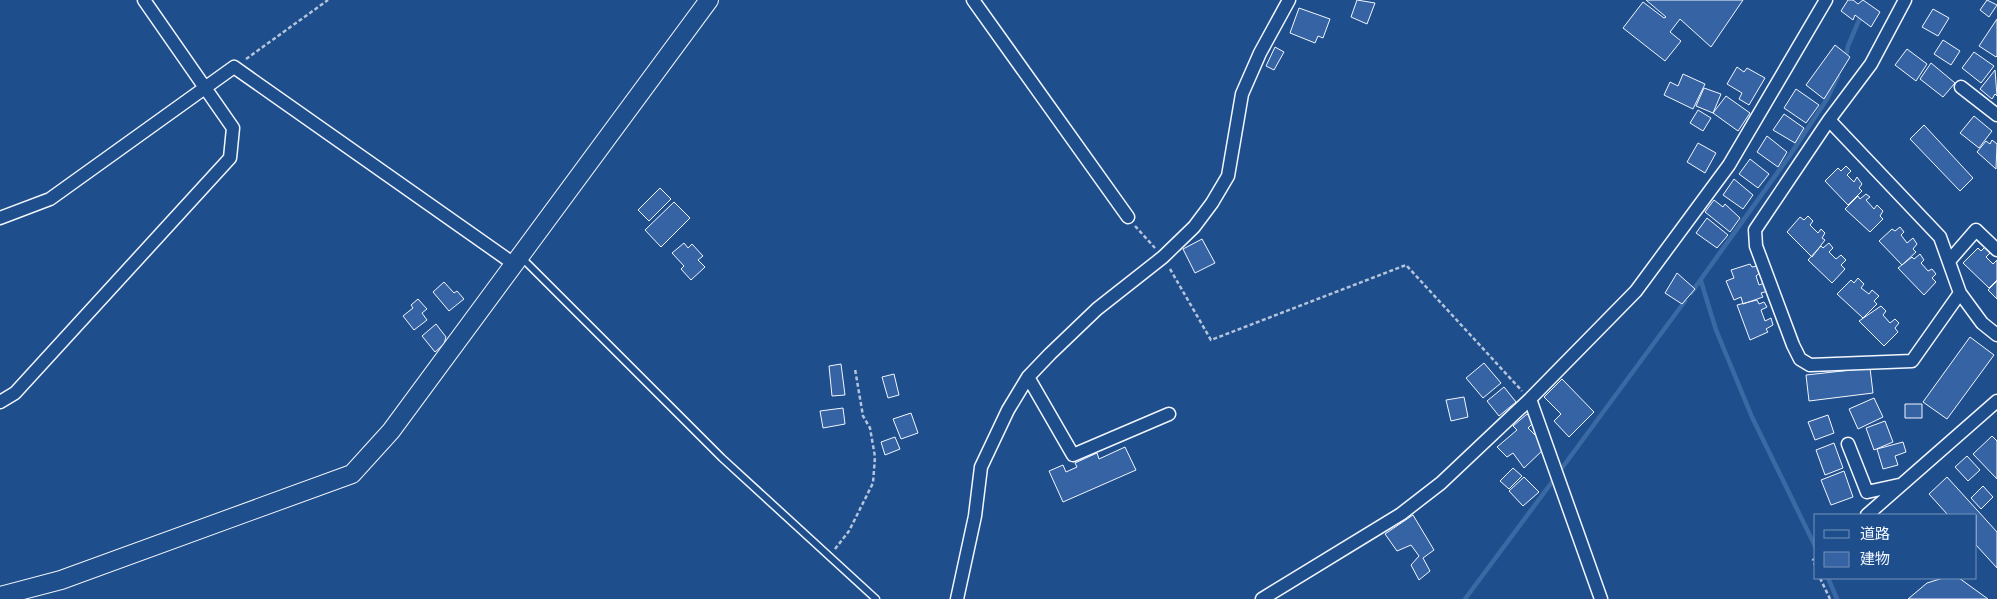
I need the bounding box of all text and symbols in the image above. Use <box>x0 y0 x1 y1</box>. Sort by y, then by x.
legend <box>1814 514 1977 579</box>
text: 道路 <box>1860 525 1890 543</box>
text: 建物 <box>1860 550 1890 568</box>

